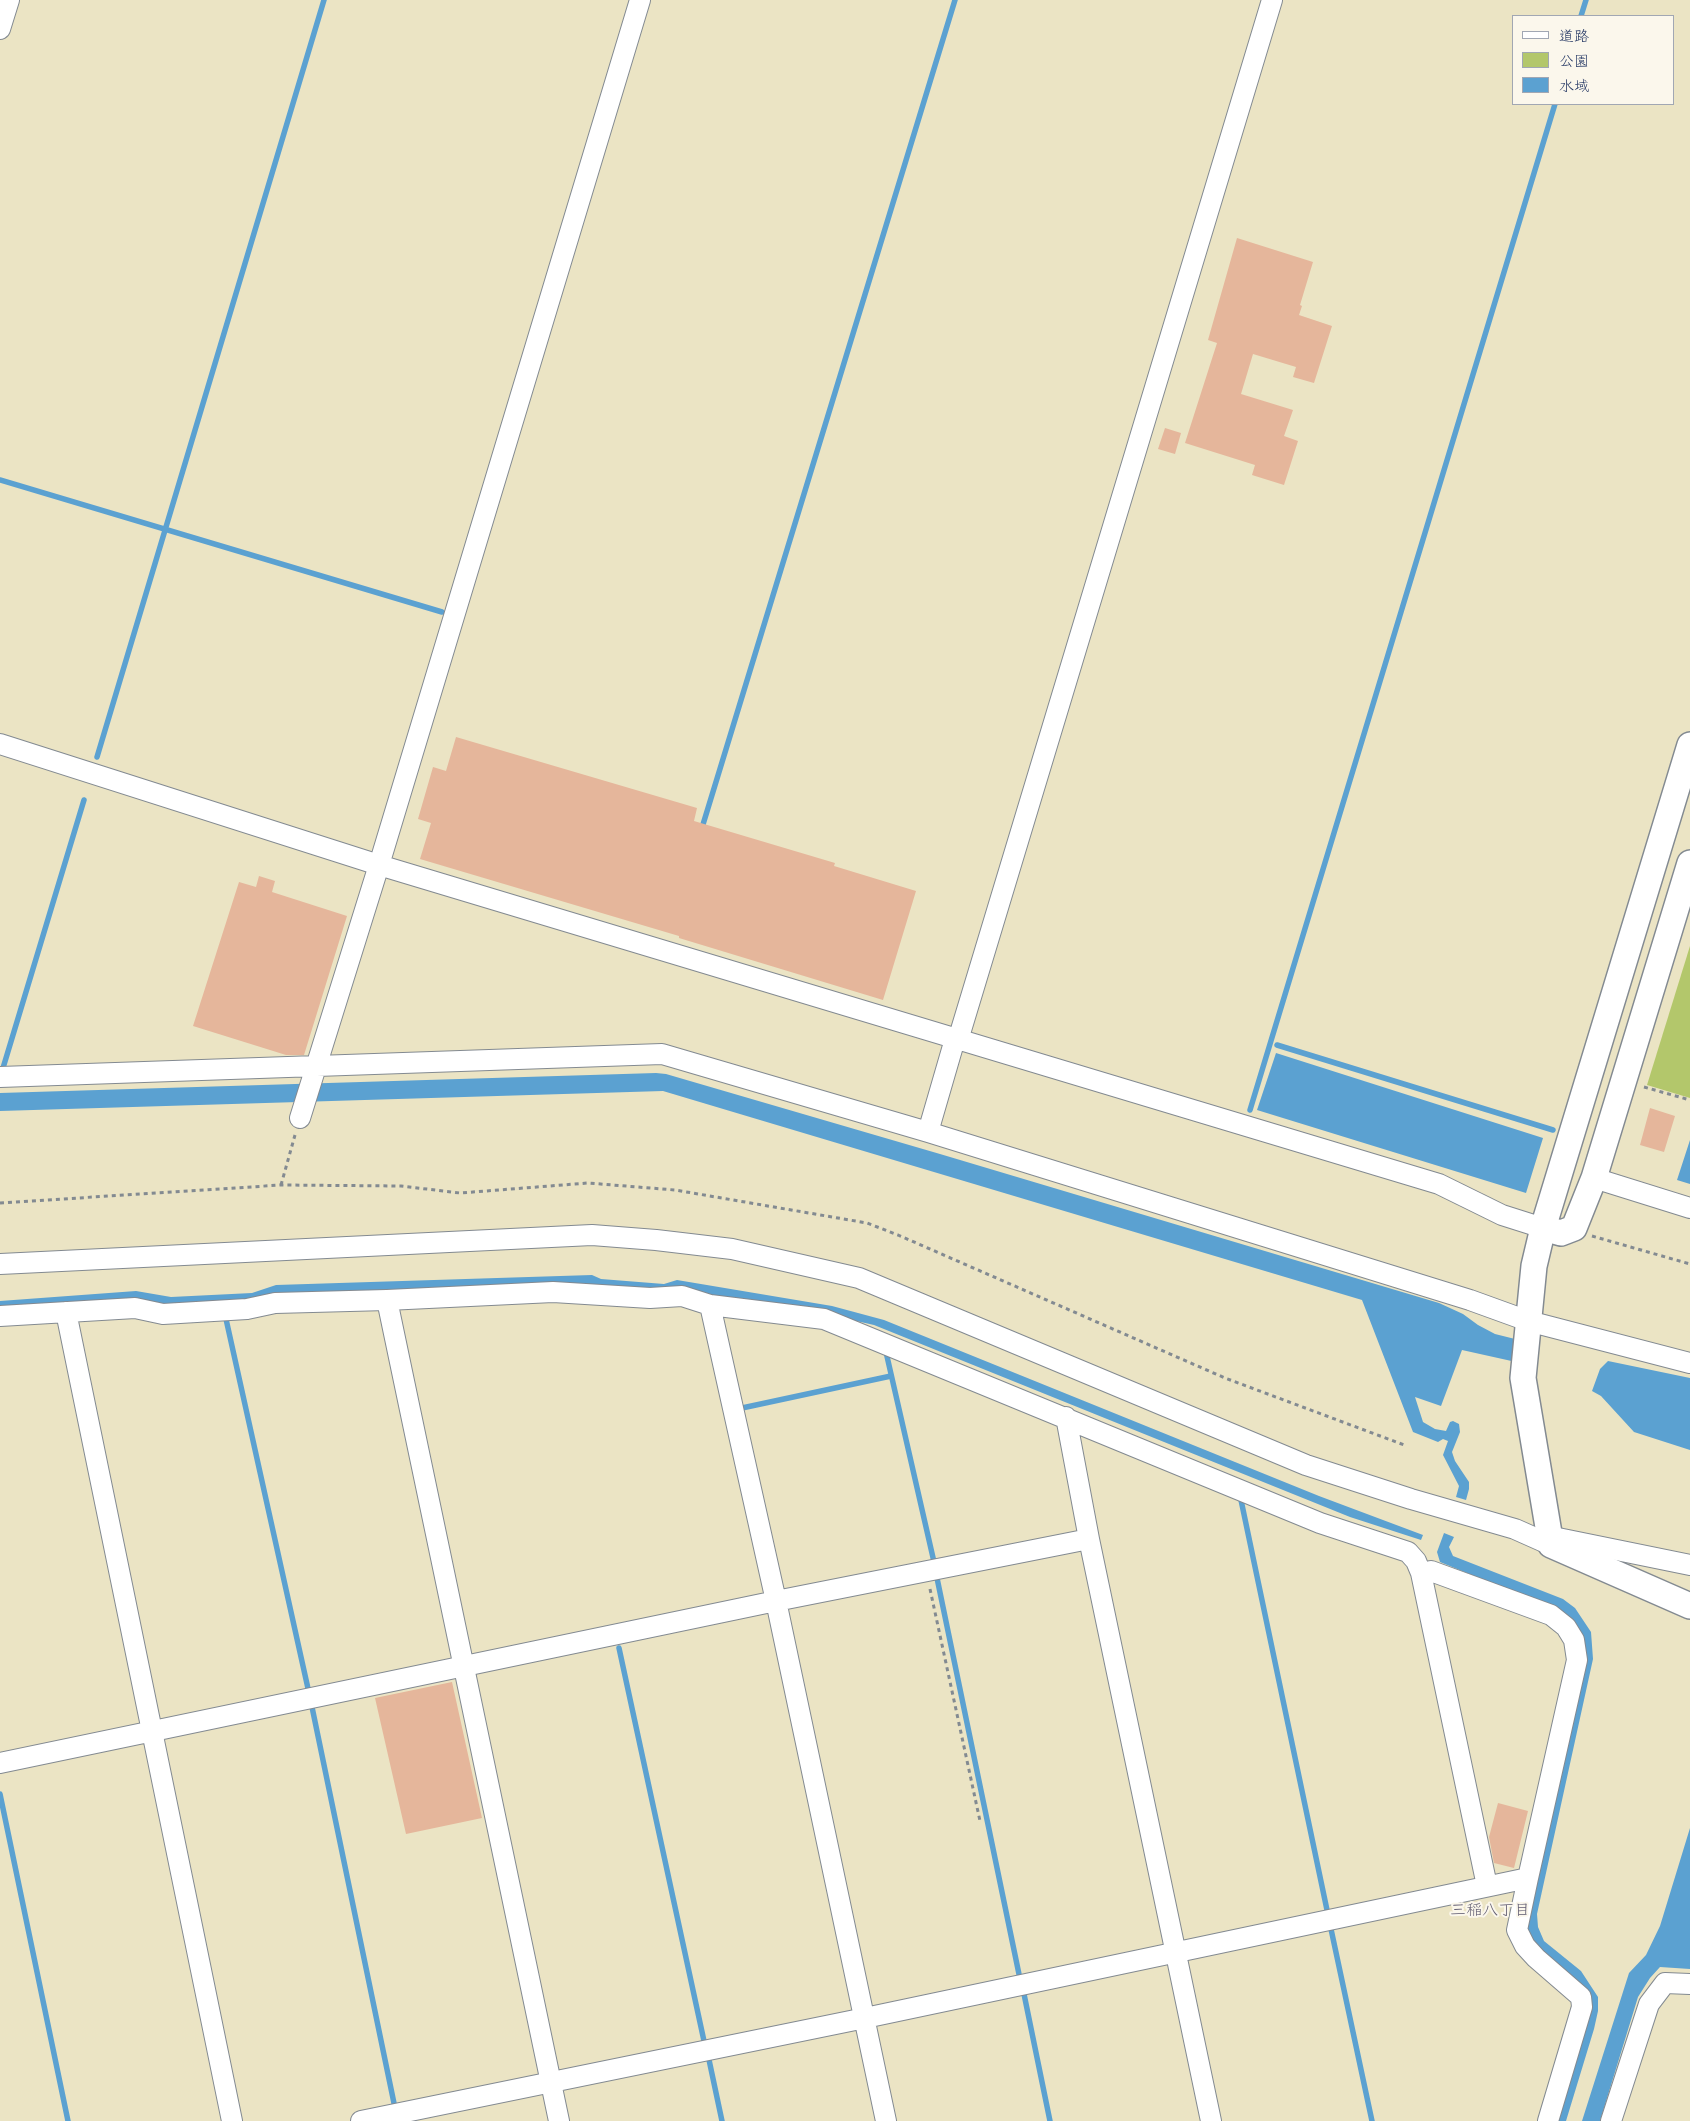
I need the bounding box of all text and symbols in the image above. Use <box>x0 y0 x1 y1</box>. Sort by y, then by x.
legend <box>1512 15 1675 105</box>
text: 道路 <box>1559 25 1589 45</box>
text: 公園 <box>1559 50 1589 70</box>
text: 水域 <box>1559 75 1589 95</box>
district label: 三稲八丁目 <box>1450 1900 1530 1920</box>

